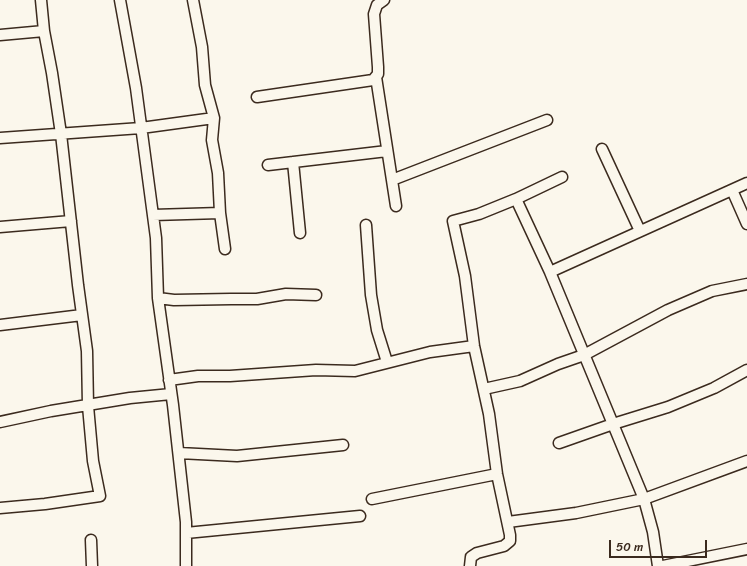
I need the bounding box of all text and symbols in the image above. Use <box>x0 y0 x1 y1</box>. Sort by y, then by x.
scale bar <box>611 532 709 558</box>
text: 50 m <box>616 536 643 558</box>

